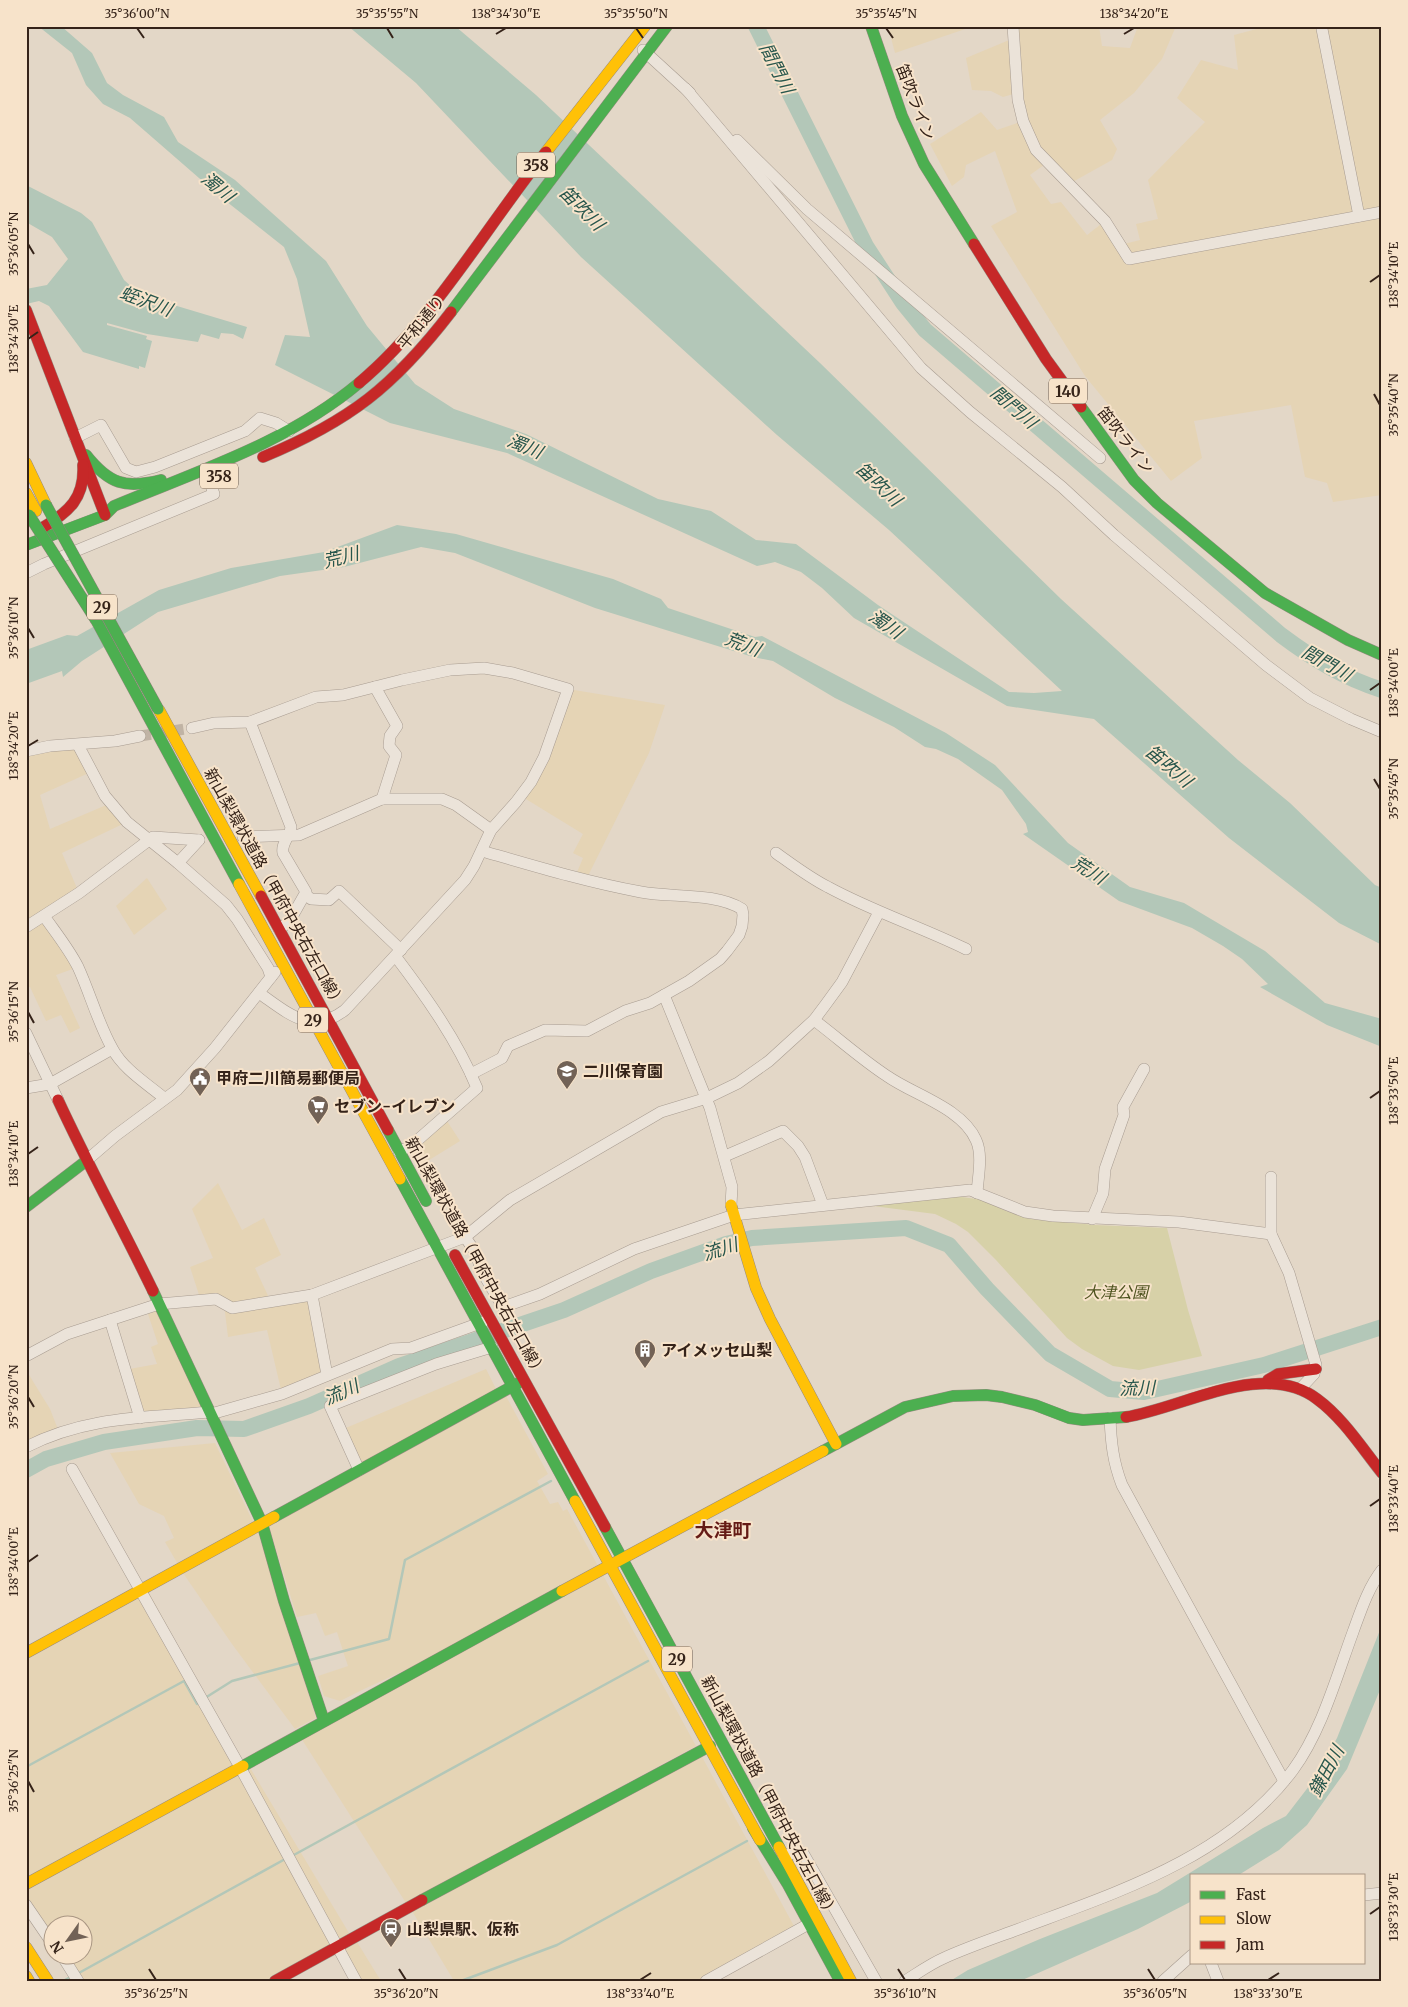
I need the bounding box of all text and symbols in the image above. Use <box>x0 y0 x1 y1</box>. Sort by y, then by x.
text: 35°36'00"N <box>104 6 170 21</box>
text: 35°35'55"N <box>356 6 419 21</box>
text: 138°34'30"E <box>472 6 541 21</box>
text: 35°35'50"N <box>604 6 669 21</box>
text: 35°35'45"N <box>855 6 917 21</box>
text: 138°34'20"E <box>1100 6 1169 21</box>
water label: 間門川 <box>754 39 800 99</box>
street label: 笛吹ライン <box>892 61 940 143</box>
road number: 358 <box>517 152 555 178</box>
water label: 濁川 <box>197 167 241 209</box>
water label: 笛吹川 <box>555 181 611 237</box>
text: 35°36'05"N <box>6 211 21 276</box>
text: 138°34'10"E <box>1386 241 1401 308</box>
water label: 蛭沢川 <box>117 281 177 322</box>
street label: 平和通り <box>393 291 449 353</box>
text: 138°34'30"E <box>6 304 21 373</box>
text: 35°35'40"N <box>1386 373 1401 437</box>
road number: 140 <box>1049 378 1087 404</box>
water label: 間門川 <box>986 381 1043 435</box>
street label: 笛吹ライン <box>1093 402 1159 478</box>
water label: 濁川 <box>504 429 548 464</box>
water label: 笛吹川 <box>851 457 908 512</box>
road number: 358 <box>200 464 238 488</box>
water label: 荒川 <box>321 541 363 573</box>
road number: 29 <box>87 594 117 620</box>
text: 35°36'10"N <box>6 596 21 659</box>
water label: 濁川 <box>865 604 909 645</box>
water label: 荒川 <box>722 627 766 662</box>
water label: 間門川 <box>1298 640 1358 687</box>
text: 138°34'00"E <box>1386 648 1401 718</box>
text: 138°34'20"E <box>6 711 21 780</box>
water label: 笛吹川 <box>1141 740 1199 793</box>
text: 35°35'45"N <box>1386 758 1401 820</box>
street label: 新山梨環状道路（甲府中央右左口線） <box>200 764 350 1012</box>
water label: 荒川 <box>1068 851 1112 890</box>
text: 35°36'15"N <box>6 980 21 1043</box>
road number: 29 <box>298 1008 328 1032</box>
text: 138°33'50"E <box>1386 1057 1401 1125</box>
school or university icon: 二川保育園 <box>555 1059 579 1090</box>
place label: 二川保育園 <box>583 1061 663 1081</box>
public building icon: 甲府二川簡易郵便局 <box>188 1066 212 1097</box>
place label: 甲府二川簡易郵便局 <box>216 1068 360 1088</box>
supermarket icon: セブン-イレブン <box>306 1094 330 1125</box>
place label: セブン-イレブン <box>334 1096 455 1116</box>
text: 138°34'10"E <box>6 1120 21 1187</box>
street label: 新山梨環状道路（甲府中央右左口線） <box>401 1133 551 1381</box>
water label: 流川 <box>699 1232 743 1265</box>
park label: 大津公園 <box>1084 1282 1150 1302</box>
building icon: アイメッセ山梨 <box>633 1338 657 1369</box>
place label: アイメッセ山梨 <box>661 1340 772 1360</box>
text: 35°36'20"N <box>6 1364 21 1429</box>
water label: 流川 <box>320 1373 364 1410</box>
water label: 流川 <box>1119 1376 1157 1400</box>
text: 138°33'40"E <box>1386 1465 1401 1533</box>
district label: 大津町 <box>694 1518 752 1542</box>
text: 138°34'00"E <box>6 1527 21 1597</box>
road number: 29 <box>662 1646 692 1672</box>
street label: 新山梨環状道路（甲府中央右左口線） <box>697 1672 843 1922</box>
water label: 鎌田川 <box>1303 1740 1350 1800</box>
text: 35°36'25"N <box>6 1749 21 1813</box>
text: 138°33'30"E <box>1386 1872 1401 1941</box>
legend <box>1190 1874 1366 1964</box>
text: Fast <box>1236 1885 1266 1904</box>
text: Slow <box>1236 1909 1271 1928</box>
north arrow <box>42 1914 92 1964</box>
station icon: 山梨県駅、仮称 <box>379 1917 403 1948</box>
place label: 山梨県駅、仮称 <box>407 1919 519 1939</box>
text: Jam <box>1235 1935 1264 1954</box>
text: N <box>47 1938 68 1957</box>
text: 35°36'25"N <box>124 1986 188 2001</box>
text: 35°36'20"N <box>374 1986 439 2001</box>
text: 138°33'40"E <box>606 1986 674 2001</box>
text: 35°36'10"N <box>874 1986 937 2001</box>
text: 35°36'05"N <box>1123 1986 1188 2001</box>
text: 138°33'30"E <box>1234 1986 1303 2001</box>

